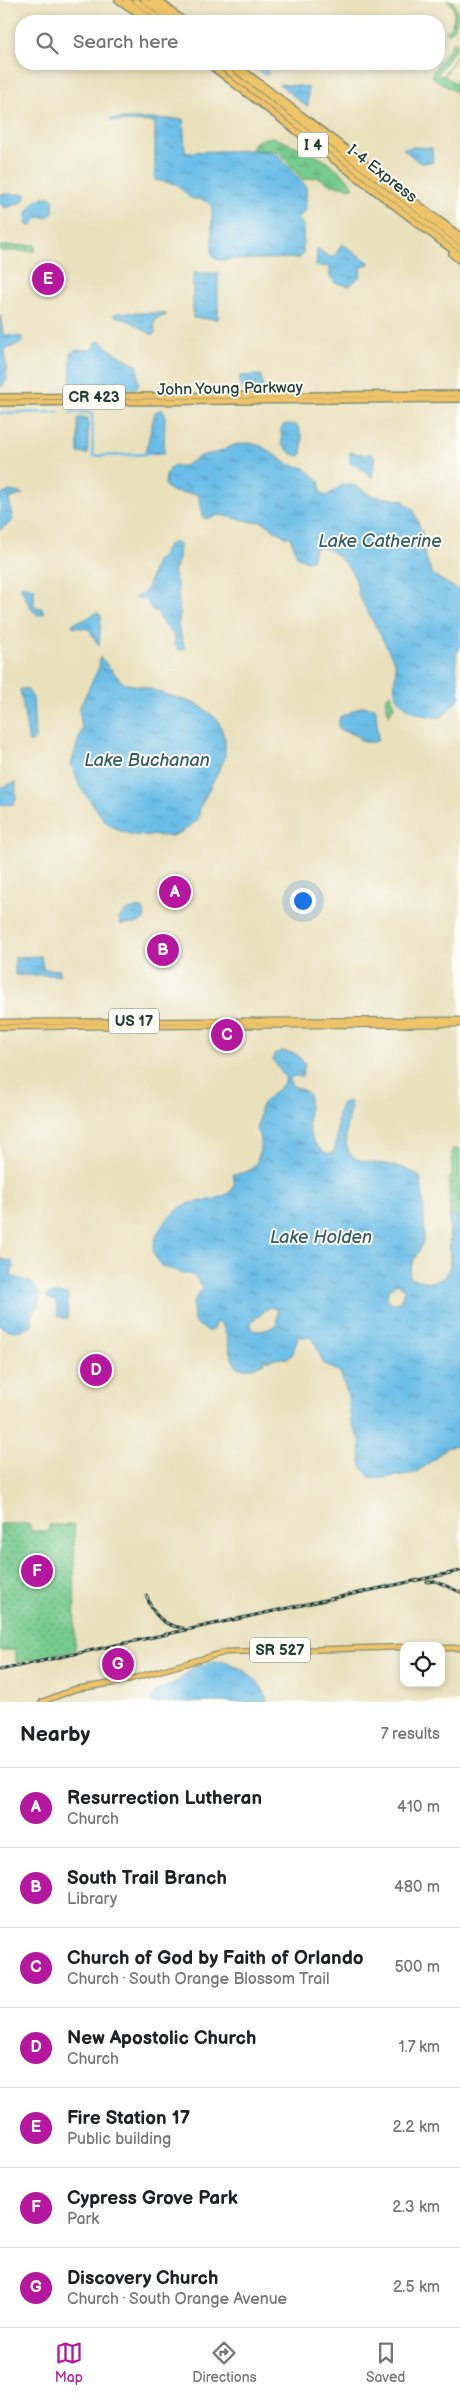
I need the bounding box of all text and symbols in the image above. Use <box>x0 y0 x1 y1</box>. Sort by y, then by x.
search box <box>15 15 445 70</box>
icon: search <box>33 29 61 57</box>
text: Search here <box>73 31 178 54</box>
road number: I 4 <box>298 132 328 158</box>
street label: I-4 Express <box>343 141 421 207</box>
pin: E <box>32 260 64 298</box>
street label: John Young Parkway <box>157 378 304 400</box>
road number: CR 423 <box>63 384 125 410</box>
water label: Lake Catherine <box>318 531 442 552</box>
water label: Lake Buchanan <box>84 750 210 771</box>
pin: A <box>159 873 191 911</box>
your location <box>290 888 316 914</box>
pin: B <box>147 931 179 969</box>
road number: US 17 <box>109 1008 159 1034</box>
pin: C <box>211 1016 243 1054</box>
water label: Lake Holden <box>270 1227 372 1248</box>
pin: D <box>80 1351 112 1389</box>
pin: F <box>21 1552 53 1590</box>
road number: SR 527 <box>250 1638 310 1662</box>
map controls <box>400 1642 445 1687</box>
button: locate <box>400 1642 445 1687</box>
pin: G <box>102 1645 134 1683</box>
text: Nearby <box>20 1722 90 1747</box>
text: 7 results <box>381 1725 440 1744</box>
text: Resurrection Lutheran <box>67 1787 262 1810</box>
text: A <box>31 1798 41 1817</box>
text: 410 m <box>397 1798 440 1817</box>
text: Church <box>67 1810 119 1829</box>
text: South Trail Branch <box>67 1867 227 1890</box>
text: B <box>30 1878 42 1897</box>
text: 480 m <box>394 1878 440 1897</box>
text: Library <box>67 1890 117 1909</box>
text: Church of God by Faith of Orlando <box>67 1947 364 1970</box>
text: C <box>30 1958 42 1977</box>
text: 500 m <box>394 1958 440 1977</box>
text: Church · South Orange Blossom Trail <box>67 1970 330 1989</box>
text: New Apostolic Church <box>67 2027 256 2050</box>
text: D <box>30 2038 42 2057</box>
text: 1.7 km <box>398 2038 440 2057</box>
text: Church <box>67 2050 119 2069</box>
text: Fire Station 17 <box>67 2107 190 2130</box>
text: E <box>31 2118 41 2137</box>
text: 2.2 km <box>393 2118 440 2137</box>
text: Public building <box>67 2130 171 2149</box>
text: Cypress Grove Park <box>67 2187 238 2210</box>
text: F <box>31 2198 41 2217</box>
text: 2.3 km <box>392 2198 440 2217</box>
text: Park <box>67 2210 99 2229</box>
text: Discovery Church <box>67 2267 218 2290</box>
text: G <box>30 2278 42 2297</box>
text: 2.5 km <box>393 2278 440 2297</box>
text: Church · South Orange Avenue <box>67 2290 287 2309</box>
tab: Map <box>55 2339 83 2386</box>
tab: Directions <box>192 2339 257 2386</box>
tab: Saved <box>366 2339 405 2386</box>

